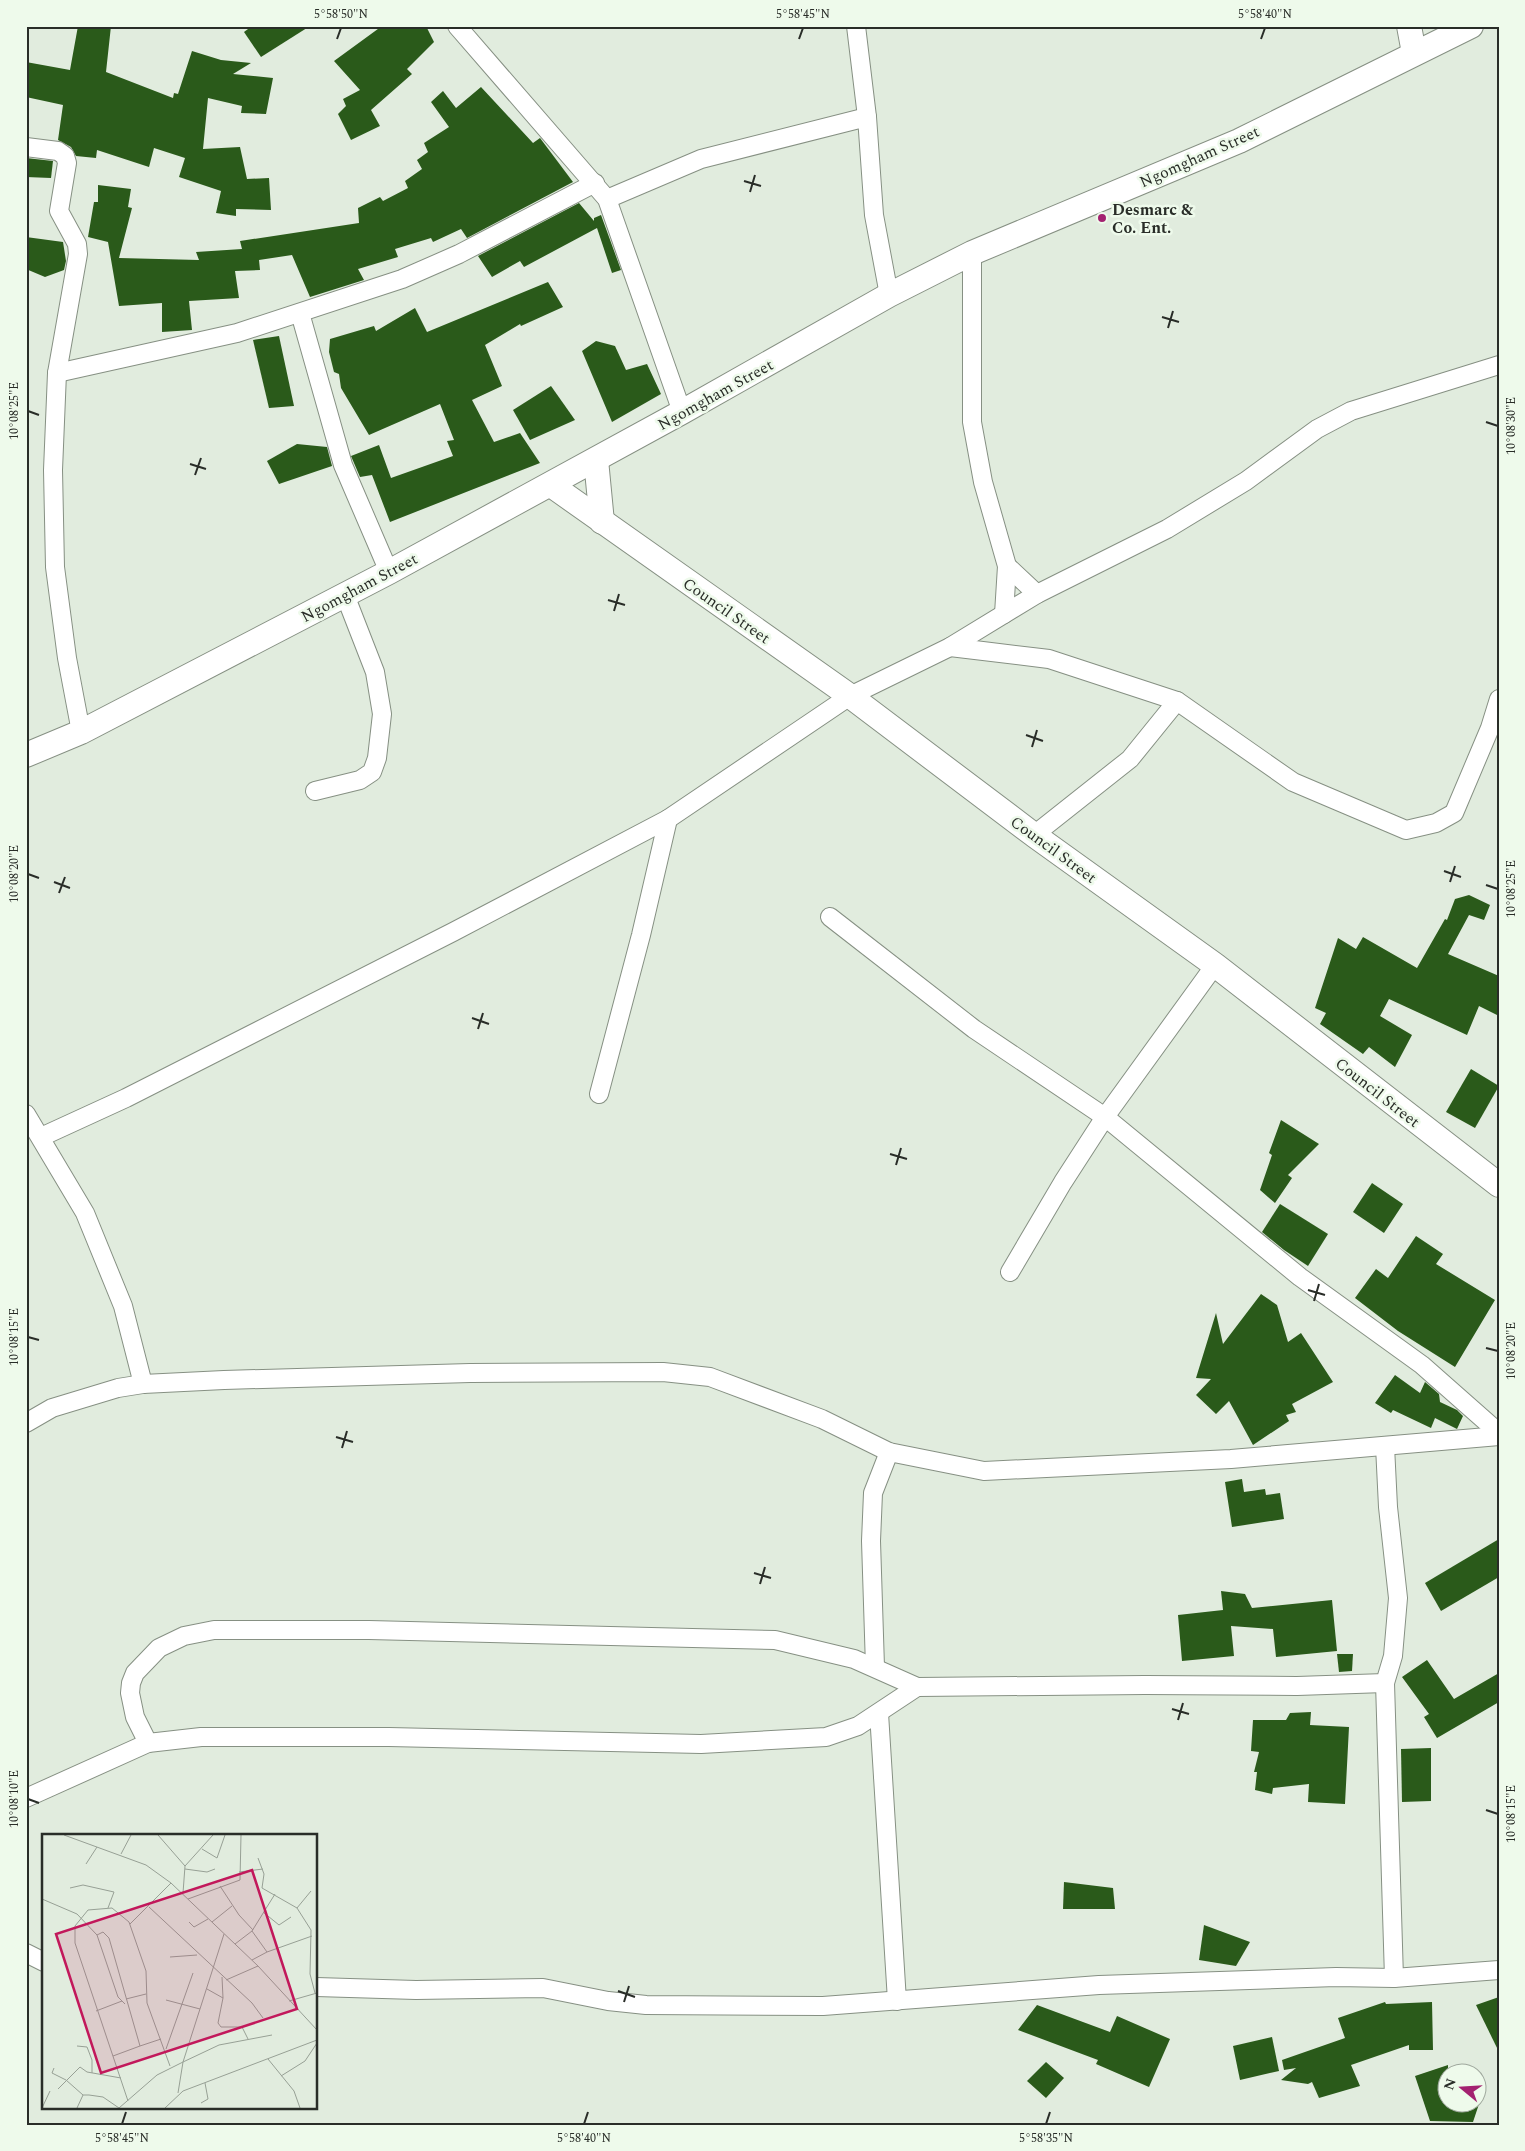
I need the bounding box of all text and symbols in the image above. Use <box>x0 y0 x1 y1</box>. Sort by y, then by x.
text: 5°58'50"N <box>314 5 368 24</box>
text: 5°58'45"N <box>776 5 830 24</box>
text: 5°58'40"N <box>1238 5 1292 24</box>
street label: Ngomgham Street <box>1136 120 1264 194</box>
place label: Desmarc & Co. Ent. <box>1112 198 1194 240</box>
marker: Desmarc & Co. Ent. <box>1096 212 1108 224</box>
street label: Ngomgham Street <box>653 353 778 437</box>
text: 10°08'25"E <box>5 382 24 440</box>
text: 10°08'30"E <box>1502 397 1521 455</box>
street label: Ngomgham Street <box>297 547 422 629</box>
street label: Council Street <box>678 572 775 650</box>
street label: Council Street <box>1005 810 1102 890</box>
text: 10°08'20"E <box>5 845 24 903</box>
text: 10°08'25"E <box>1502 860 1521 918</box>
street label: Council Street <box>1330 1052 1425 1134</box>
text: 10°08'15"E <box>5 1308 24 1366</box>
text: 10°08'20"E <box>1502 1322 1521 1380</box>
text: 10°08'10"E <box>5 1770 24 1828</box>
text: 10°08'15"E <box>1502 1785 1521 1843</box>
inset map <box>42 1834 318 2108</box>
north arrow <box>1438 2064 1488 2114</box>
text: N <box>1438 2075 1462 2093</box>
text: 5°58'45"N <box>95 2129 149 2148</box>
text: 5°58'40"N <box>557 2129 611 2148</box>
text: 5°58'35"N <box>1019 2129 1073 2148</box>

